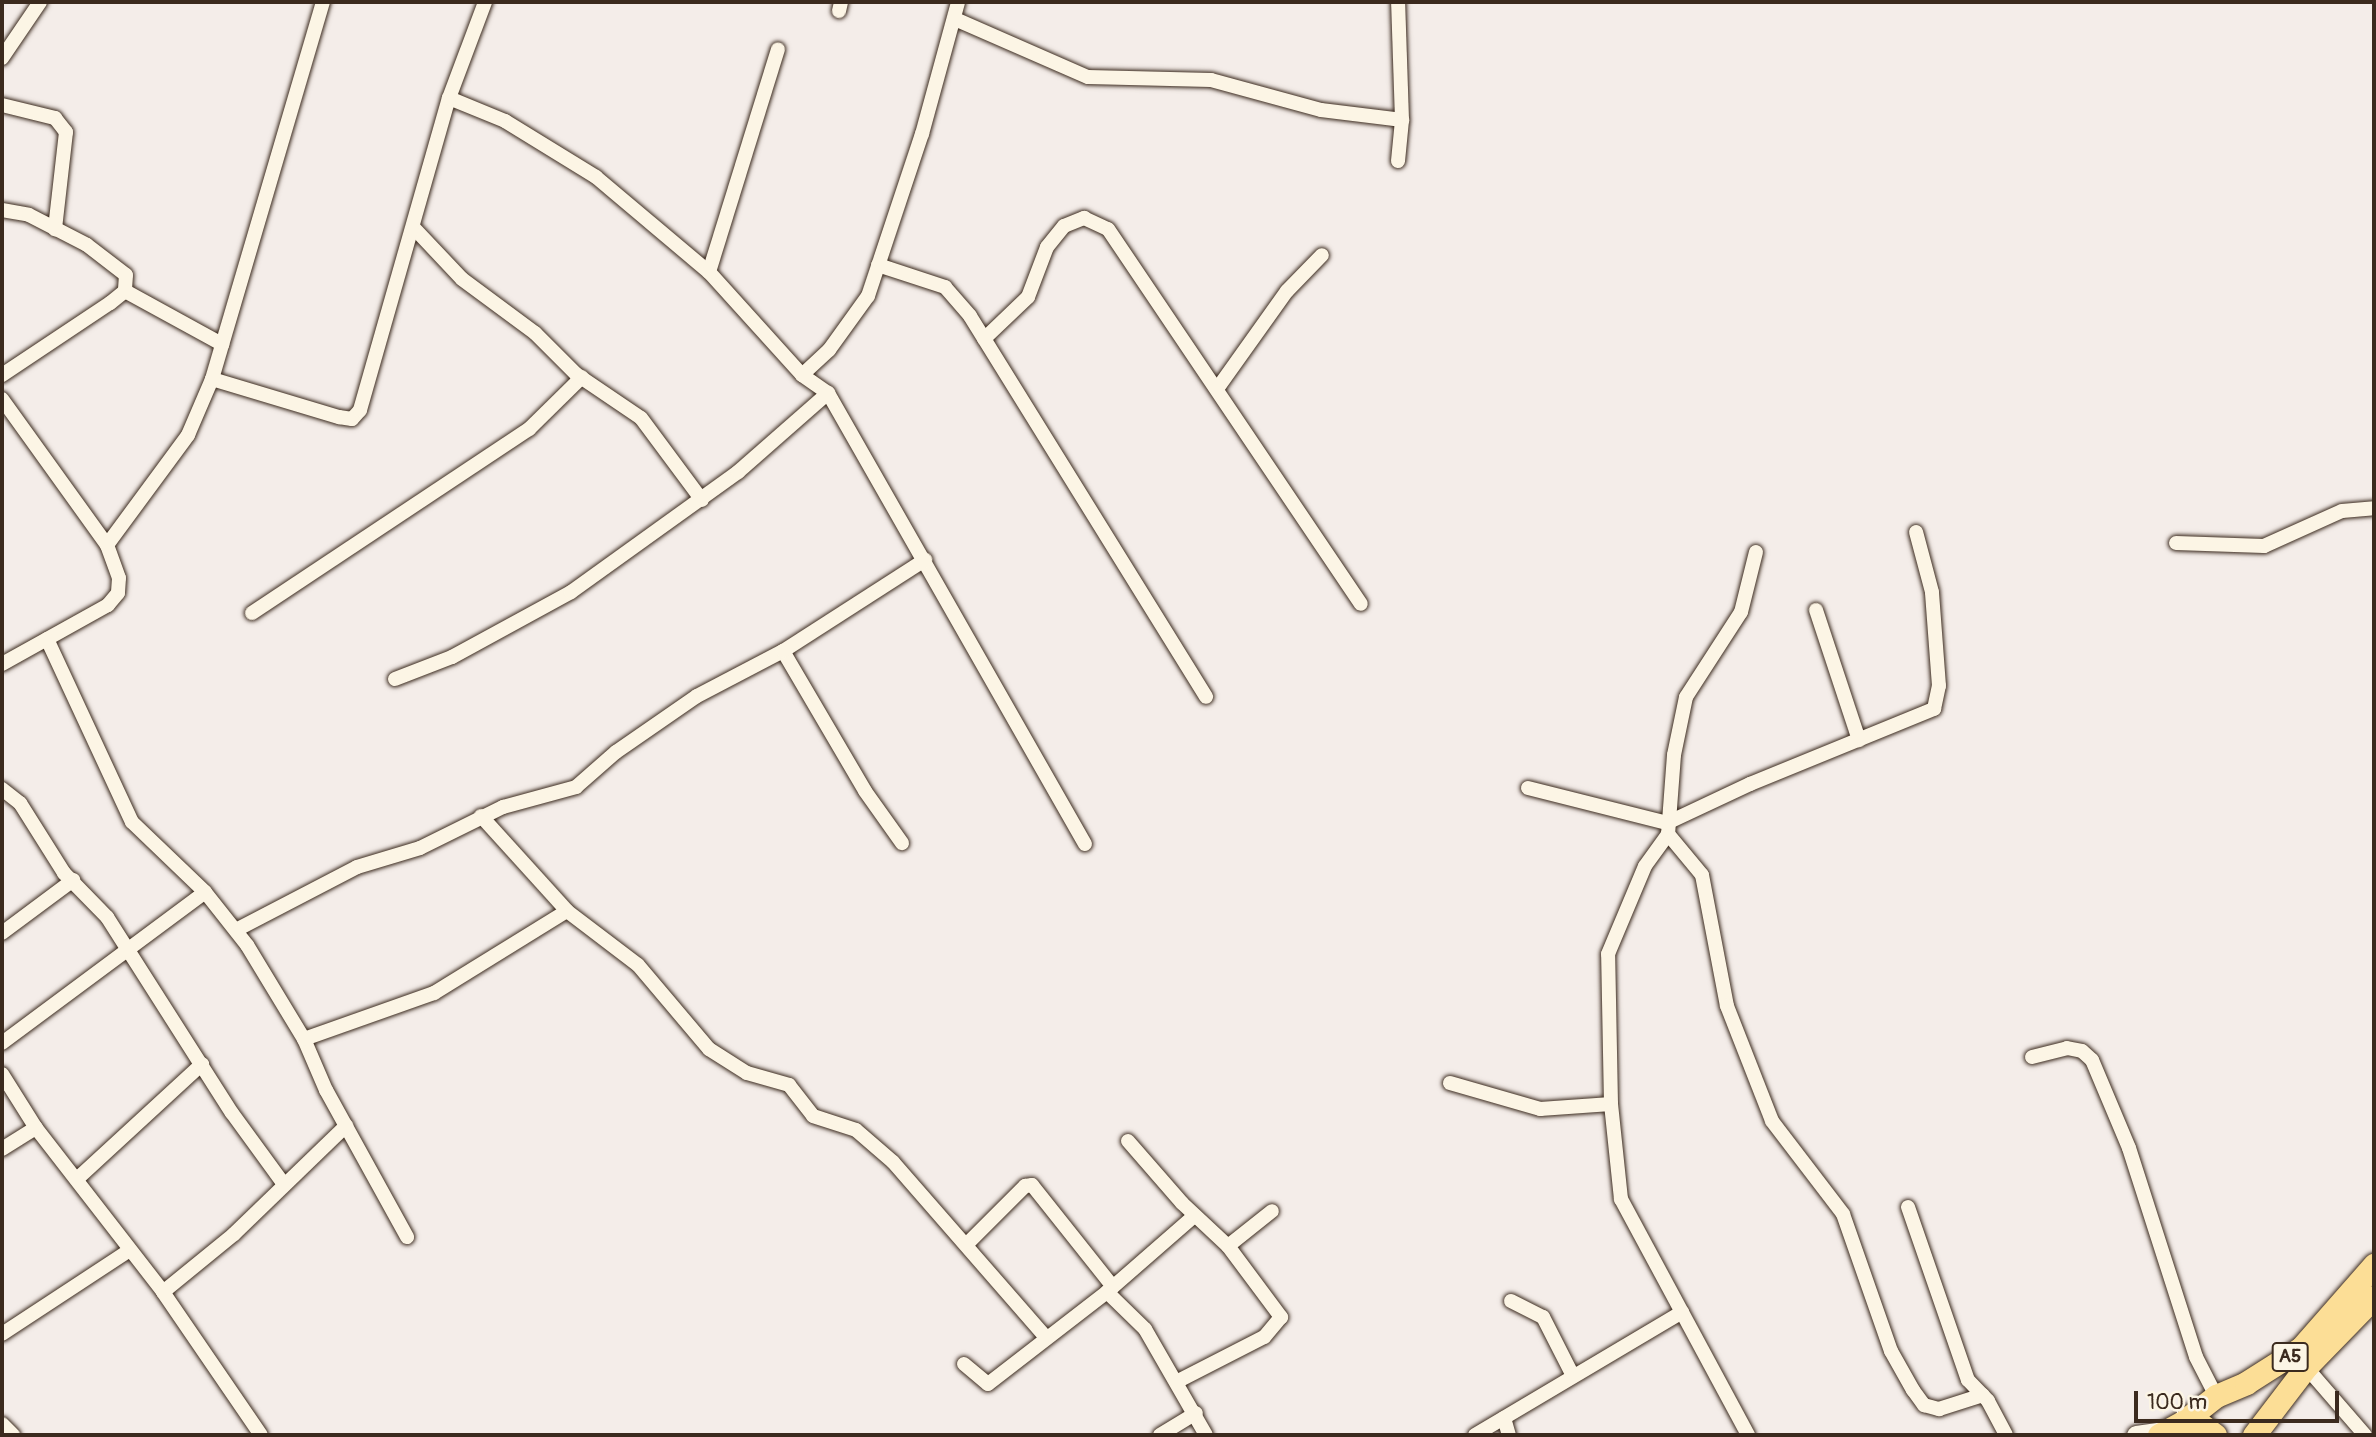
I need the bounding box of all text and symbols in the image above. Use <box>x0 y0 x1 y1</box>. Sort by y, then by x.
road number: A5 <box>2271 1342 2309 1372</box>
scale bar <box>2138 1378 2343 1422</box>
text: 100 m <box>2147 1389 2207 1416</box>

